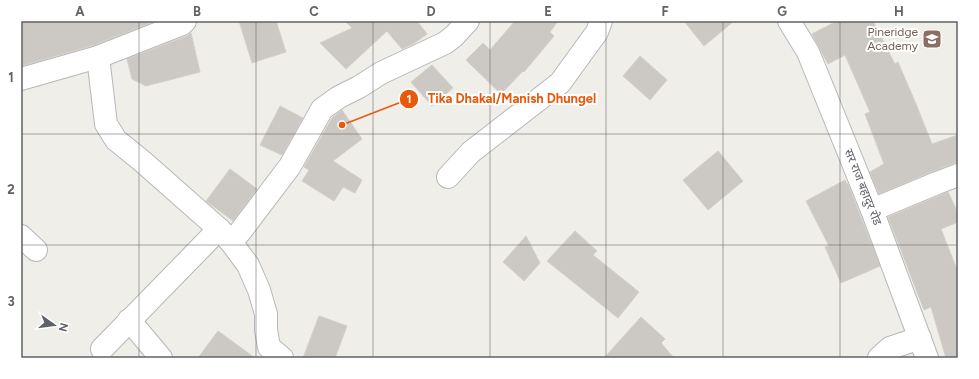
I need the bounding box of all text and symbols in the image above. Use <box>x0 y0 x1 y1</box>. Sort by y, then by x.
text: A <box>75 4 85 19</box>
text: B <box>193 4 201 19</box>
text: C <box>309 4 319 19</box>
text: D <box>426 4 436 19</box>
text: E <box>544 4 552 19</box>
text: F <box>661 4 669 19</box>
text: G <box>777 4 787 19</box>
text: H <box>894 4 904 19</box>
place label: Pineridge Academy <box>867 25 919 53</box>
school or university icon: Pineridge Academy <box>921 28 943 50</box>
text: 1 <box>8 70 14 85</box>
callout: Tika Dhakal/Manish Dhungel <box>399 86 604 111</box>
text: Tika Dhakal/Manish Dhungel <box>428 91 596 106</box>
text: 1 <box>406 92 412 106</box>
street label: सर राज बहादुर रोड <box>840 147 886 228</box>
text: 2 <box>7 182 15 197</box>
text: 3 <box>7 294 15 309</box>
north arrow <box>34 305 74 345</box>
text: N <box>56 322 71 333</box>

